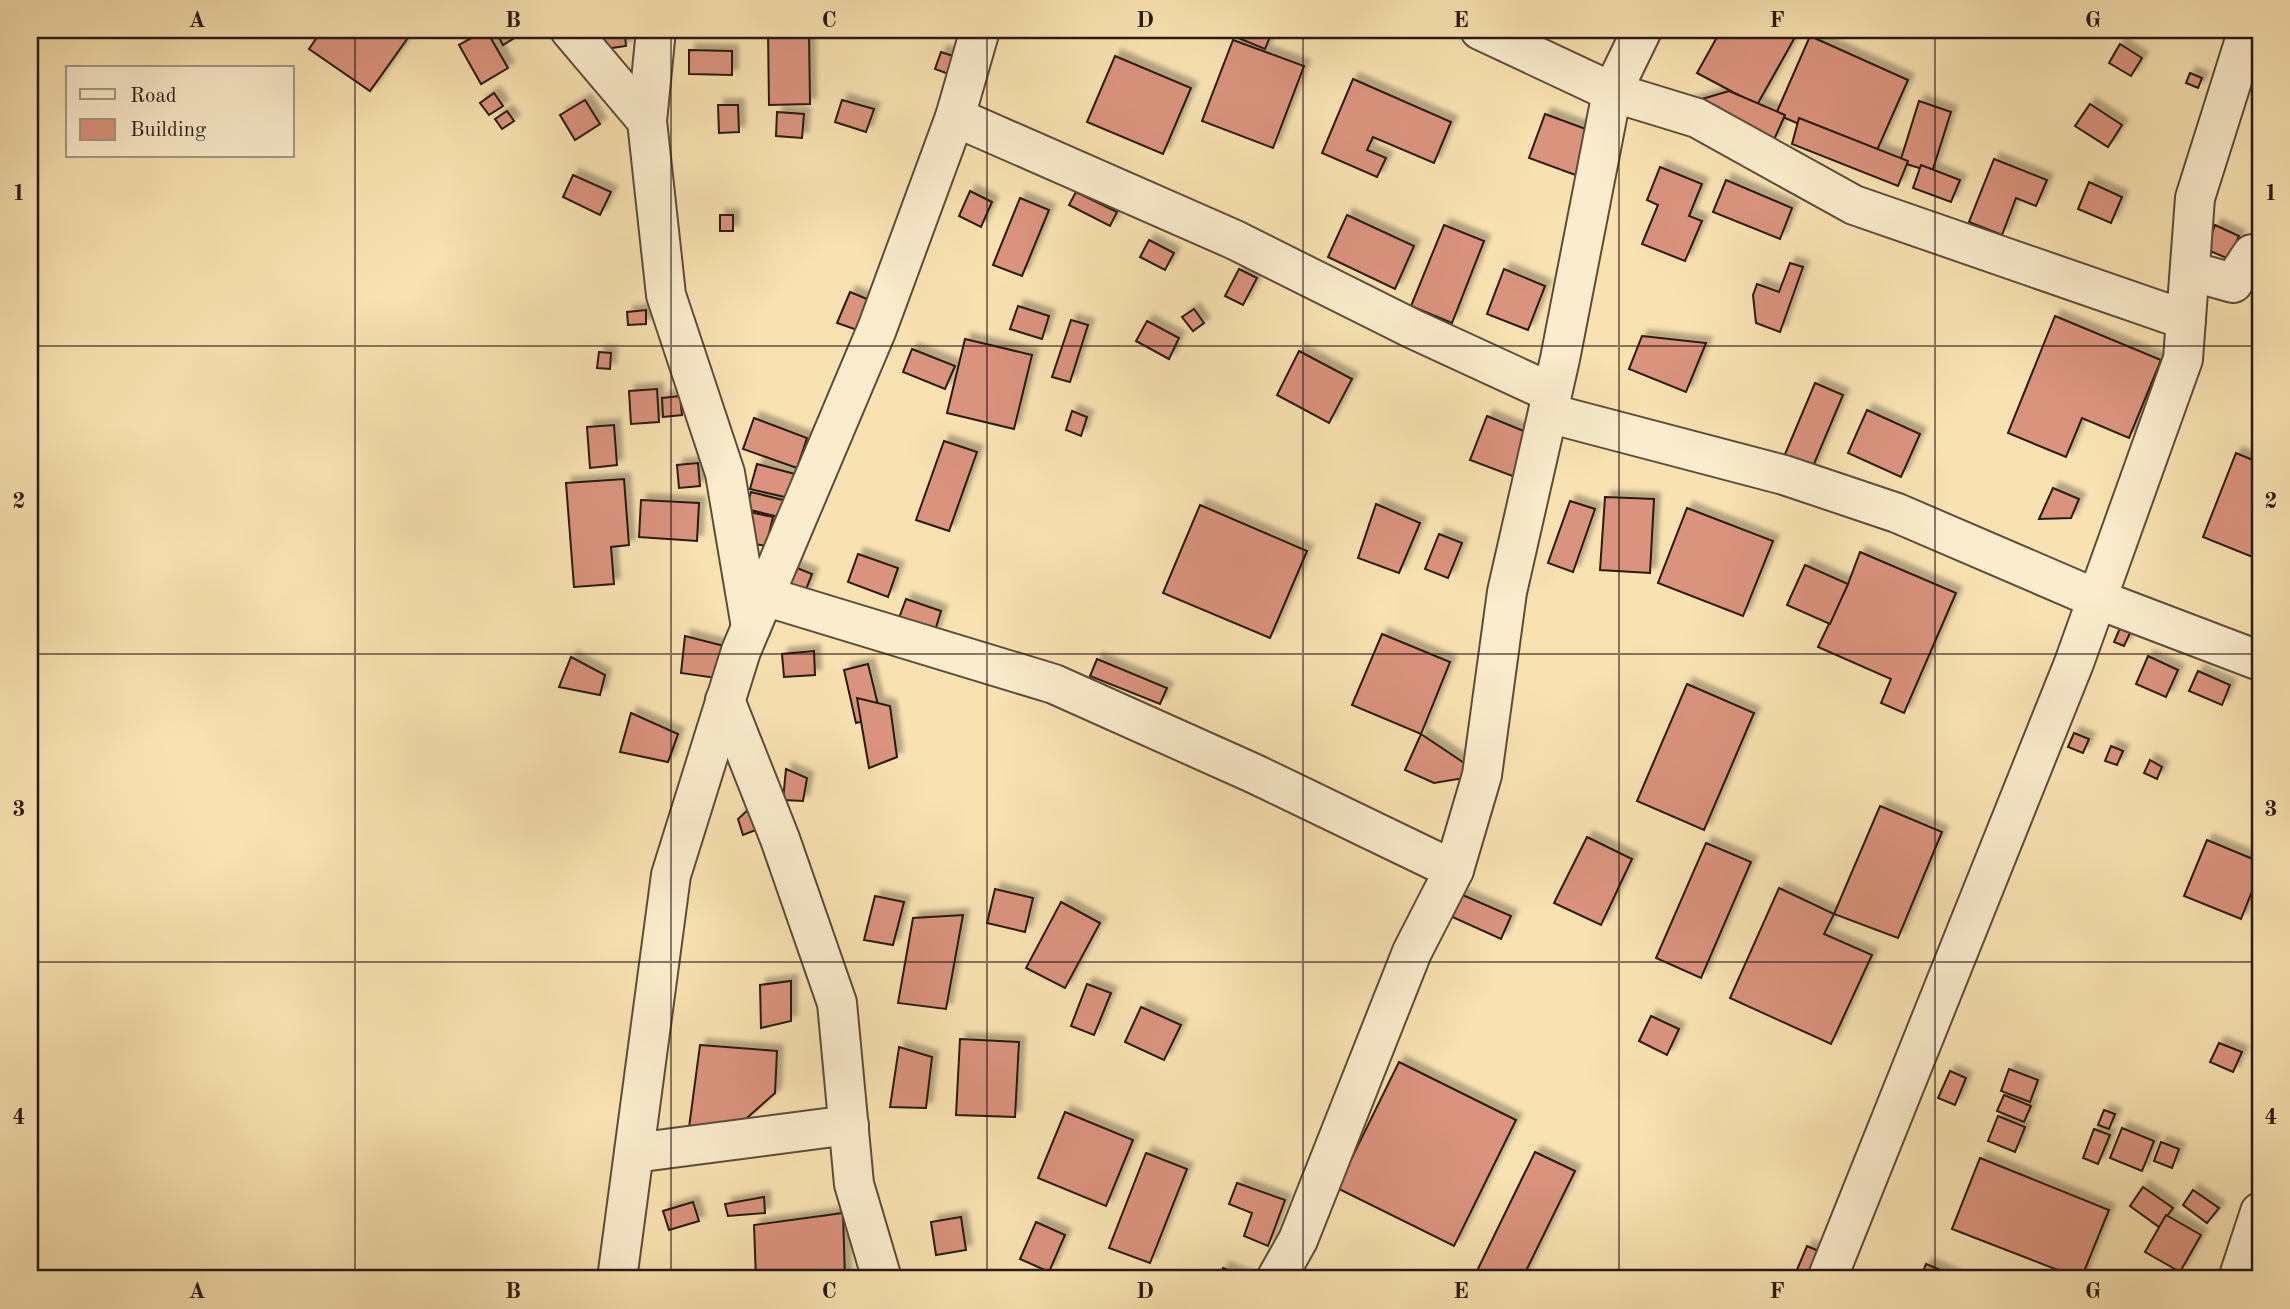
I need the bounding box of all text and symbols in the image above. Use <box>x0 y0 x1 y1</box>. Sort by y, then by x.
text: A <box>188 9 206 32</box>
text: B <box>505 9 521 32</box>
text: C <box>821 9 837 32</box>
text: D <box>1136 9 1154 32</box>
text: E <box>1453 9 1469 32</box>
text: F <box>1769 9 1785 32</box>
text: G <box>2085 9 2101 32</box>
legend <box>66 66 294 158</box>
text: Road <box>130 86 177 107</box>
text: Building <box>130 120 207 141</box>
text: 1 <box>12 182 26 205</box>
text: 1 <box>2264 182 2278 205</box>
text: 2 <box>12 490 26 513</box>
text: 2 <box>2264 490 2278 513</box>
text: 3 <box>12 798 26 821</box>
text: 3 <box>2264 798 2278 821</box>
text: 4 <box>12 1106 26 1129</box>
text: 4 <box>2264 1106 2278 1129</box>
text: A <box>188 1280 206 1303</box>
text: B <box>505 1280 521 1303</box>
text: C <box>821 1280 837 1303</box>
text: D <box>1136 1280 1154 1303</box>
text: E <box>1453 1280 1469 1303</box>
text: F <box>1769 1280 1785 1303</box>
text: G <box>2085 1280 2101 1303</box>

